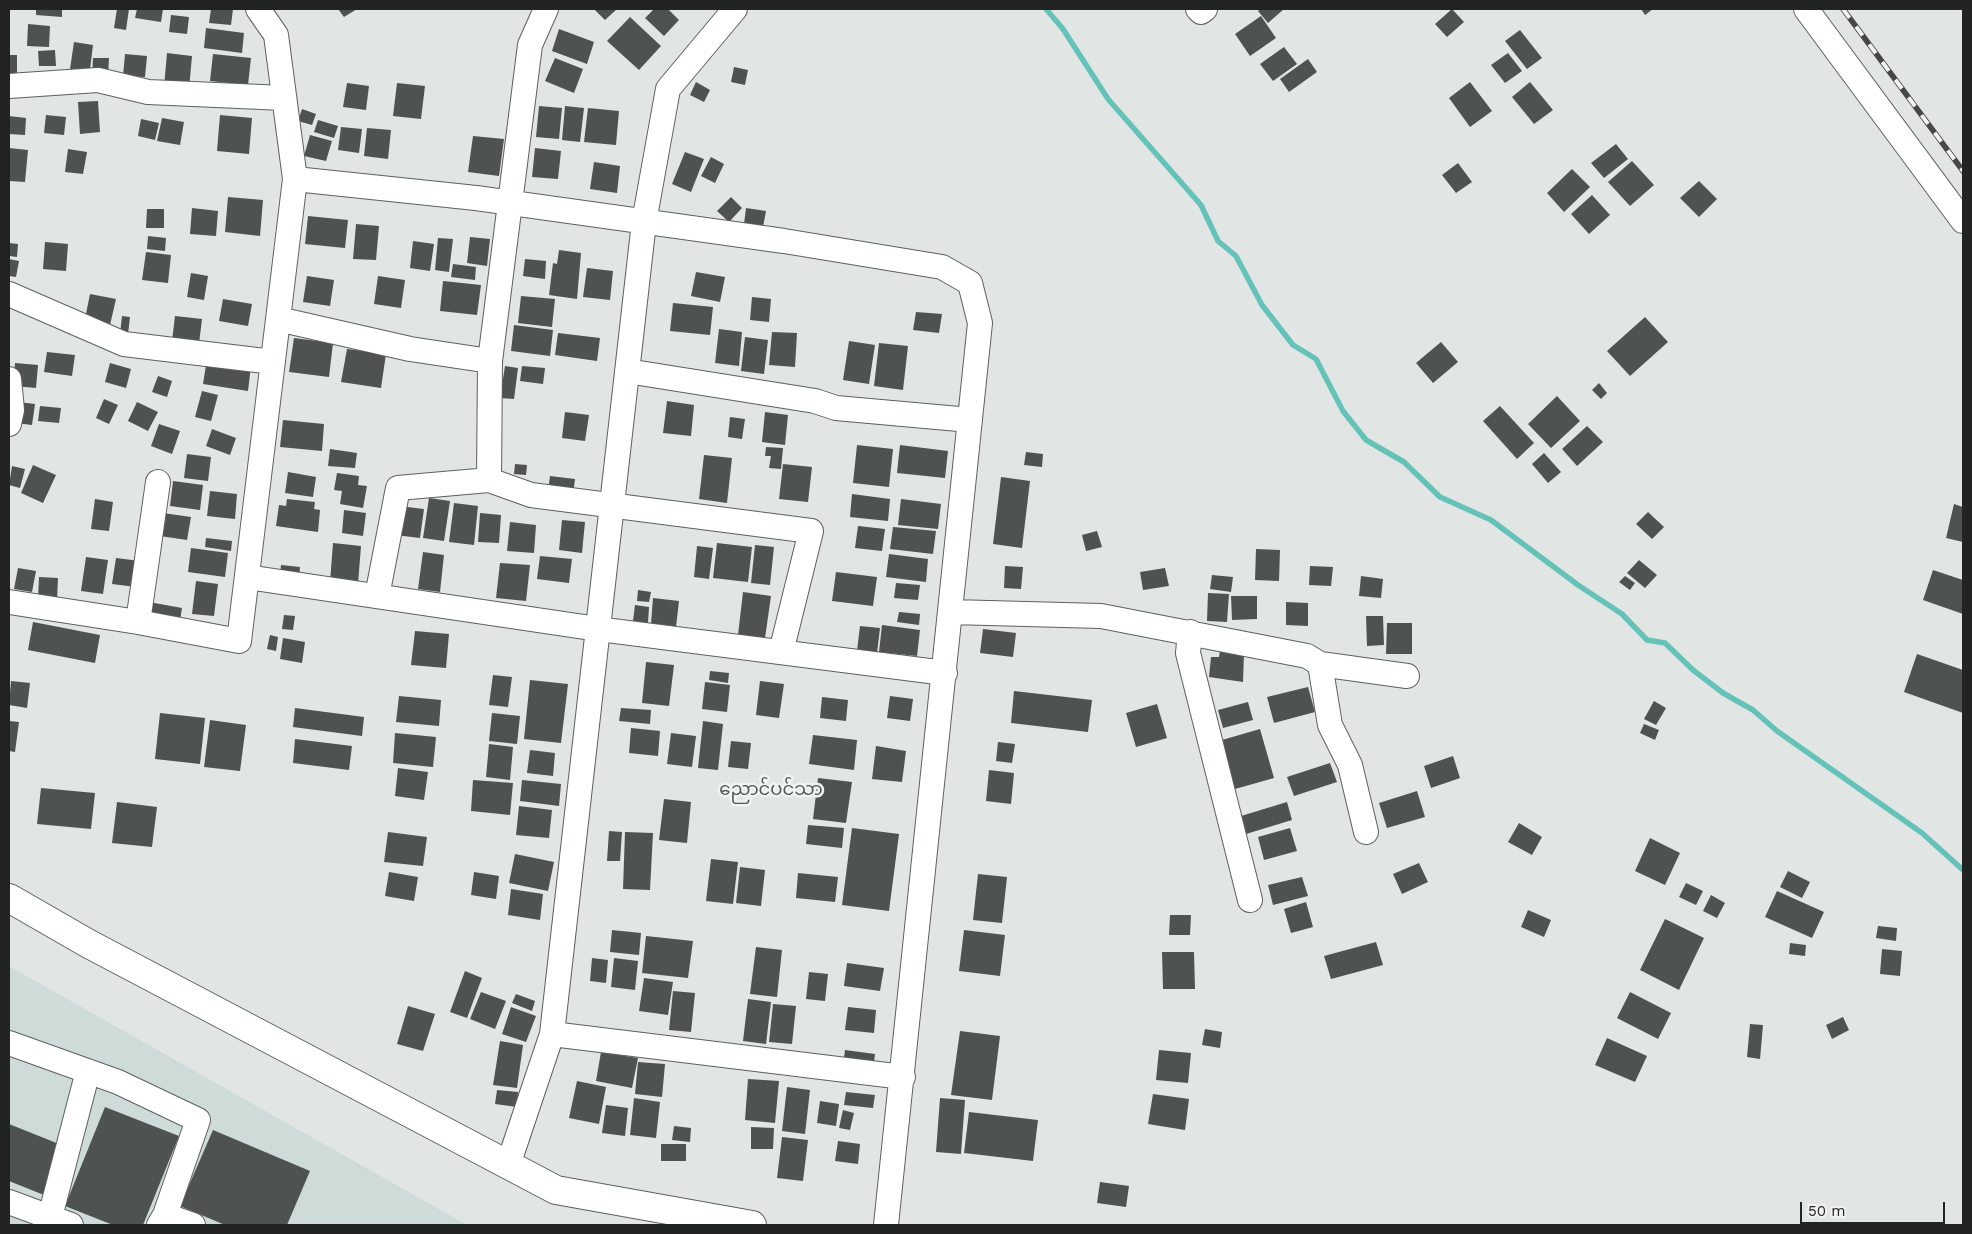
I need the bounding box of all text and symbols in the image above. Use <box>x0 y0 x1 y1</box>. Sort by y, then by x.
district label: ညောင်ပင်သာ <box>719 779 823 801</box>
scale bar <box>1802 1192 1947 1224</box>
text: 50 m <box>1808 1202 1845 1220</box>

